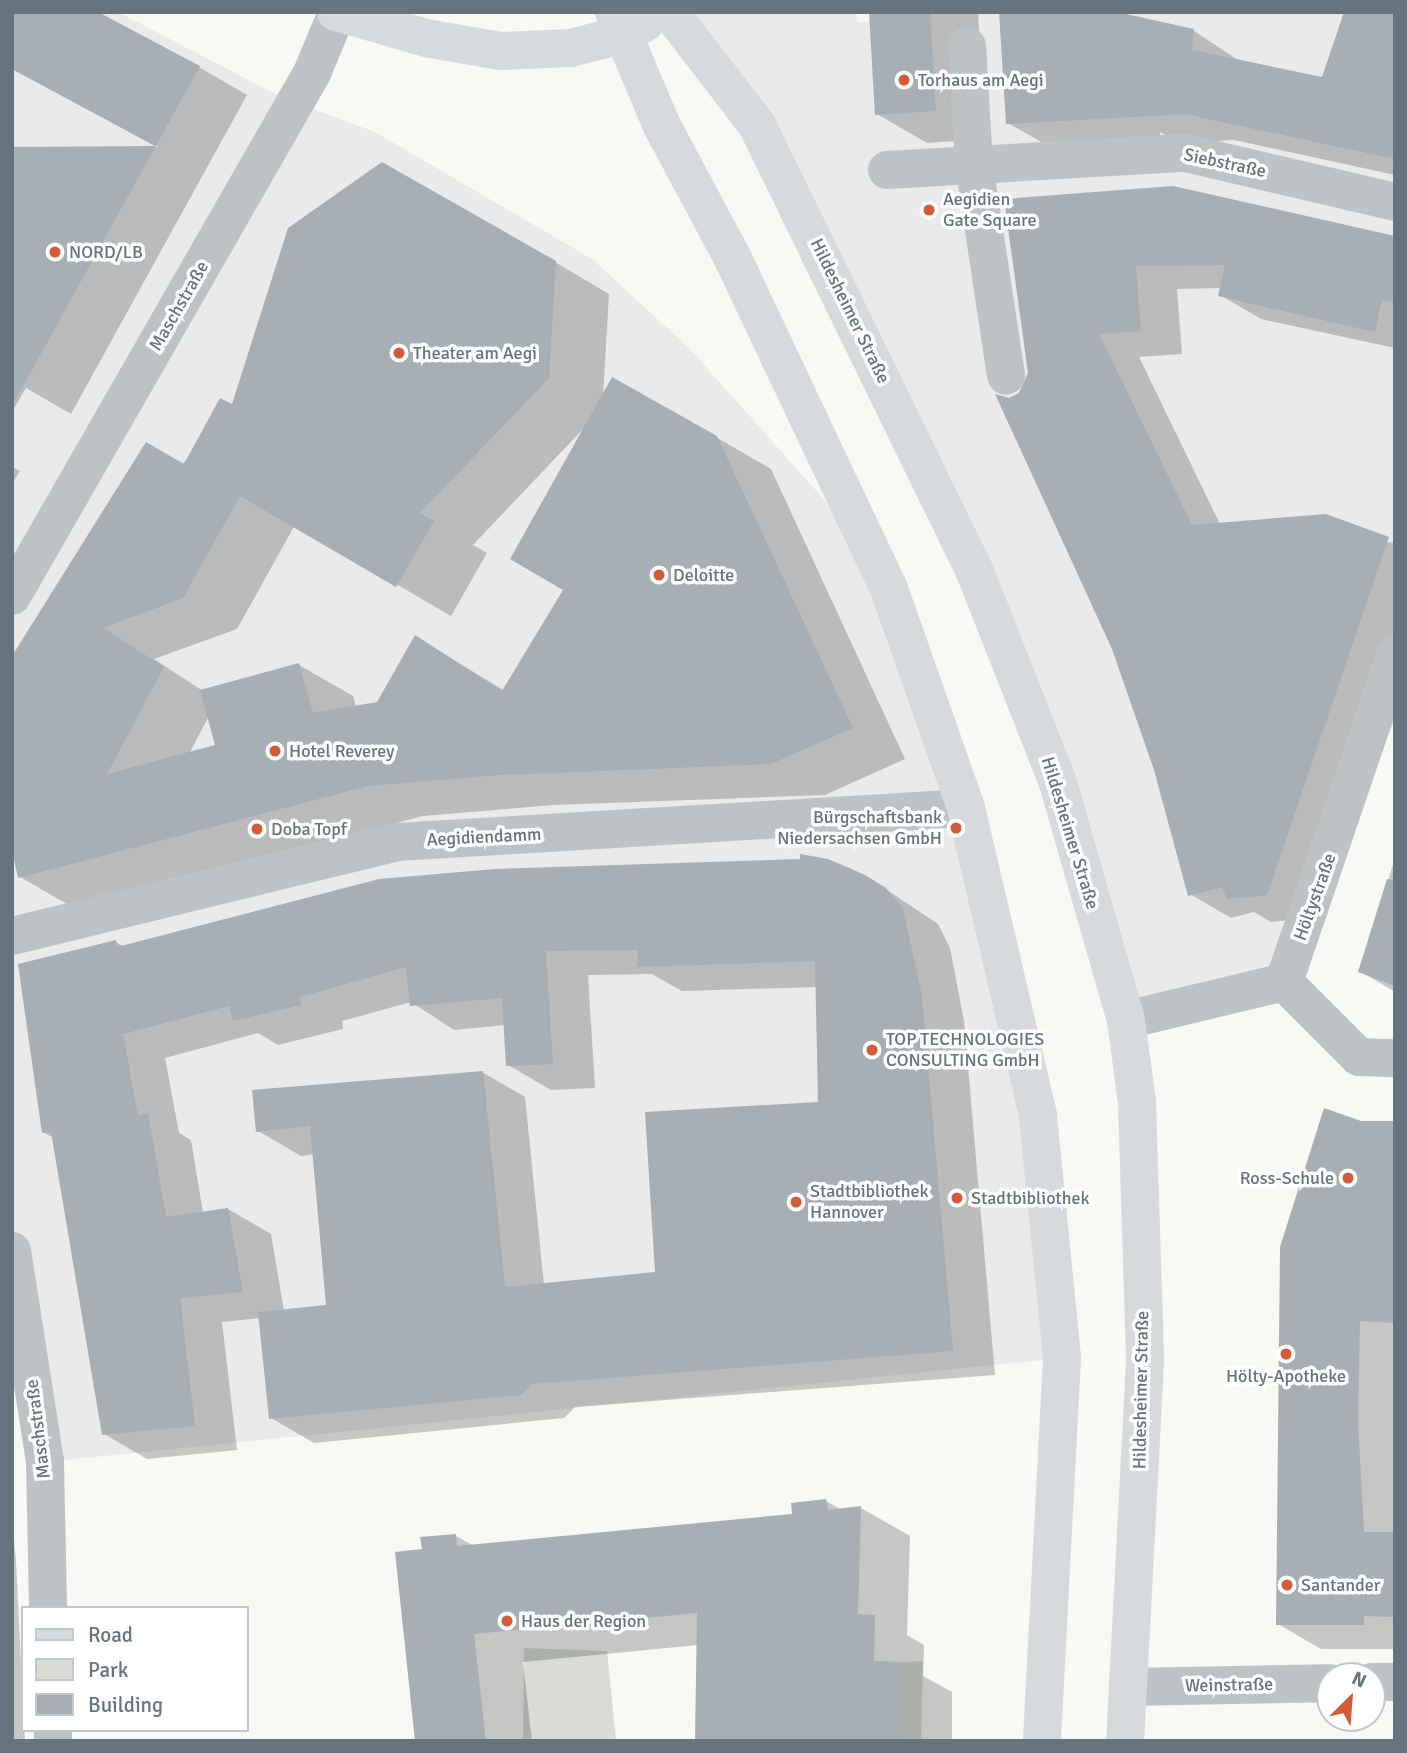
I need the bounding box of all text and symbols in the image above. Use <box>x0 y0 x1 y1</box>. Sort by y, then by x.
place label: Torhaus am Aegi <box>918 69 1044 91</box>
marker: Torhaus am Aegi <box>896 72 912 88</box>
street label: Siebstraße <box>1182 144 1268 182</box>
place label: Aegidien Gate Square <box>943 189 1036 232</box>
marker: Aegidien Gate Square <box>921 202 937 218</box>
street label: Hildesheimer Straße <box>806 235 894 387</box>
place label: NORD/LB <box>69 241 143 263</box>
marker: NORD/LB <box>47 244 63 260</box>
street label: Maschstraße <box>145 257 213 355</box>
place label: Theater am Aegi <box>413 342 537 364</box>
marker: Theater am Aegi <box>391 345 407 361</box>
place label: Deloitte <box>673 564 734 586</box>
marker: Deloitte <box>651 567 667 583</box>
place label: Hotel Reverey <box>289 740 395 762</box>
marker: Hotel Reverey <box>267 743 283 759</box>
street label: Hildesheimer Straße <box>1037 754 1103 912</box>
place label: Bürgschaftsbank Niedersachsen GmbH <box>777 807 942 850</box>
place label: Doba Topf <box>271 818 347 840</box>
marker: Bürgschaftsbank Niedersachsen GmbH <box>948 820 964 836</box>
marker: Doba Topf <box>249 821 265 837</box>
street label: Aegidiendamm <box>426 823 542 851</box>
street label: Höltystraße <box>1289 850 1341 944</box>
place label: TOP TECHNOLOGIES CONSULTING GmbH <box>886 1029 1044 1072</box>
marker: TOP TECHNOLOGIES CONSULTING GmbH <box>864 1042 880 1058</box>
place label: Ross-Schule <box>1240 1167 1334 1189</box>
marker: Ross-Schule <box>1340 1170 1356 1186</box>
place label: Stadtbibliothek Hannover <box>810 1181 928 1224</box>
place label: Stadtbibliothek <box>971 1187 1089 1209</box>
marker: Stadtbibliothek <box>949 1190 965 1206</box>
marker: Stadtbibliothek Hannover <box>788 1194 804 1210</box>
street label: Hildesheimer Straße <box>1129 1311 1153 1469</box>
marker: Hölty-Apotheke <box>1278 1346 1294 1362</box>
place label: Hölty-Apotheke <box>1226 1365 1346 1387</box>
street label: Maschstraße <box>21 1378 55 1480</box>
place label: Santander <box>1301 1574 1380 1596</box>
marker: Santander <box>1279 1577 1295 1593</box>
legend <box>21 1606 248 1732</box>
place label: Haus der Region <box>521 1610 646 1632</box>
marker: Haus der Region <box>499 1613 515 1629</box>
text: Road <box>88 1622 133 1648</box>
text: Park <box>88 1657 128 1683</box>
north arrow <box>1316 1662 1386 1732</box>
text: N <box>1348 1666 1370 1693</box>
street label: Weinstraße <box>1185 1673 1273 1697</box>
text: Building <box>88 1692 163 1718</box>

